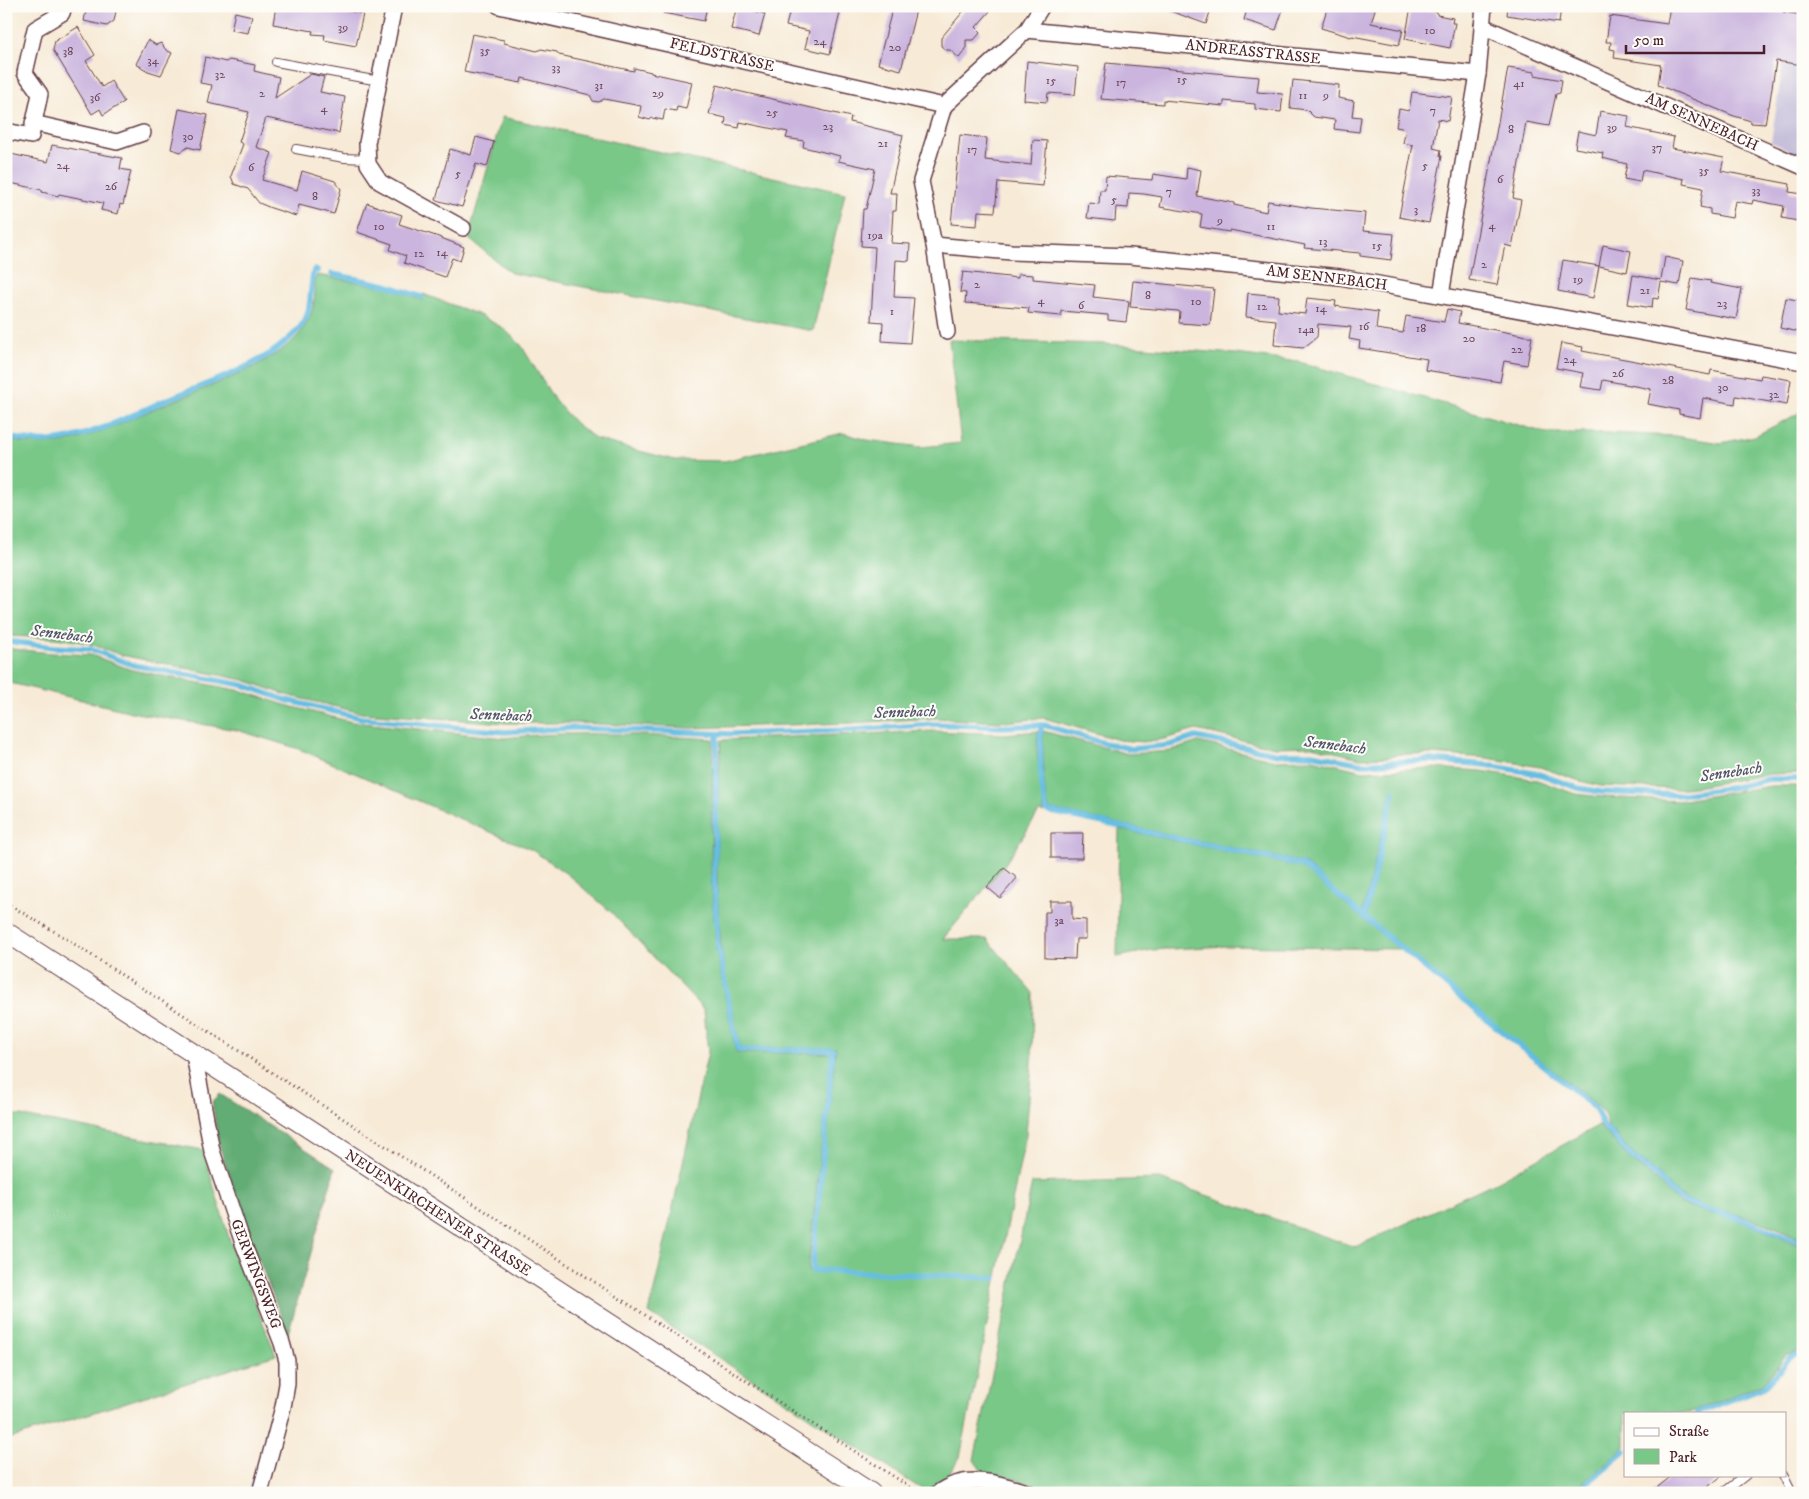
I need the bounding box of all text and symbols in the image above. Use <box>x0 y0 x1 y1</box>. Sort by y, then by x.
house number: 39 <box>338 20 348 35</box>
scale bar <box>1626 22 1764 54</box>
house number: 10 <box>1425 23 1435 38</box>
text: 50 m <box>1634 31 1664 50</box>
street label: FELDSTRASSE <box>668 34 777 76</box>
house number: 24 <box>814 34 827 49</box>
street label: ANDREASSTRASSE <box>1184 35 1322 69</box>
house number: 20 <box>889 40 901 55</box>
house number: 35 <box>480 43 490 58</box>
house number: 38 <box>63 44 73 59</box>
house number: 34 <box>147 53 160 68</box>
house number: 33 <box>552 60 560 75</box>
house number: 32 <box>215 67 225 82</box>
house number: 15 <box>1177 72 1187 87</box>
house number: 15 <box>1046 73 1056 88</box>
house number: 17 <box>1116 75 1126 90</box>
house number: 41 <box>1513 76 1525 91</box>
house number: 31 <box>595 78 603 93</box>
house number: 2 <box>259 86 265 101</box>
house number: 29 <box>652 86 664 101</box>
house number: 11 <box>1299 88 1307 103</box>
house number: 9 <box>1322 88 1329 103</box>
street label: AM SENNEBACH <box>1643 89 1761 155</box>
house number: 36 <box>90 90 101 105</box>
house number: 4 <box>321 101 329 116</box>
house number: 7 <box>1430 103 1436 118</box>
house number: 25 <box>766 105 778 120</box>
house number: 23 <box>823 119 833 134</box>
house number: 39 <box>1607 120 1617 135</box>
house number: 8 <box>1508 122 1514 137</box>
house number: 30 <box>183 129 193 144</box>
house number: 21 <box>878 136 888 151</box>
house number: 37 <box>1652 140 1662 155</box>
house number: 17 <box>967 142 977 157</box>
house number: 24 <box>57 158 70 173</box>
house number: 5 <box>1422 158 1428 173</box>
house number: 6 <box>248 160 255 175</box>
house number: 35 <box>1699 163 1709 178</box>
house number: 5 <box>455 166 461 181</box>
house number: 6 <box>1497 172 1504 187</box>
house number: 26 <box>105 179 118 194</box>
house number: 33 <box>1752 183 1760 198</box>
house number: 7 <box>1166 184 1172 199</box>
house number: 8 <box>312 189 318 204</box>
house number: 5 <box>1111 192 1117 207</box>
house number: 3 <box>1414 202 1418 217</box>
house number: 9 <box>1216 213 1223 228</box>
house number: 4 <box>1489 218 1497 233</box>
house number: 10 <box>374 219 384 234</box>
house number: 11 <box>1267 219 1275 234</box>
house number: 19a <box>867 228 884 243</box>
house number: 13 <box>1319 234 1327 249</box>
house number: 15 <box>1372 238 1382 253</box>
house number: 14 <box>436 245 449 260</box>
house number: 12 <box>414 246 424 261</box>
house number: 2 <box>1481 257 1487 272</box>
street label: AM SENNEBACH <box>1265 261 1389 295</box>
house number: 19 <box>1573 272 1583 287</box>
house number: 2 <box>974 277 980 292</box>
house number: 21 <box>1640 283 1650 298</box>
house number: 8 <box>1145 288 1151 303</box>
house number: 4 <box>1038 293 1046 308</box>
house number: 10 <box>1191 294 1201 309</box>
house number: 23 <box>1717 296 1727 311</box>
house number: 6 <box>1078 298 1085 313</box>
house number: 12 <box>1257 299 1267 314</box>
house number: 14 <box>1315 301 1328 316</box>
house number: 1 <box>890 304 894 319</box>
house number: 16 <box>1359 319 1370 334</box>
house number: 18 <box>1416 321 1426 336</box>
house number: 14a <box>1298 322 1315 337</box>
house number: 20 <box>1463 331 1475 346</box>
house number: 22 <box>1511 342 1523 357</box>
house number: 24 <box>1564 352 1577 367</box>
house number: 26 <box>1612 366 1625 381</box>
house number: 28 <box>1662 373 1674 388</box>
house number: 30 <box>1718 380 1728 395</box>
house number: 32 <box>1769 387 1779 402</box>
water label: Sennebach <box>29 620 94 648</box>
water label: Sennebach <box>873 701 936 723</box>
water label: Sennebach <box>469 704 532 726</box>
water label: Sennebach <box>1302 731 1367 759</box>
water label: Sennebach <box>1698 757 1763 787</box>
house number: 3a <box>1054 913 1065 928</box>
street label: NEUENKIRCHENER STRASSE <box>341 1146 535 1281</box>
street label: GERWINGSWEG <box>226 1216 286 1332</box>
legend <box>1624 1412 1786 1476</box>
text: Straße <box>1669 1422 1709 1441</box>
text: Park <box>1669 1448 1698 1467</box>

